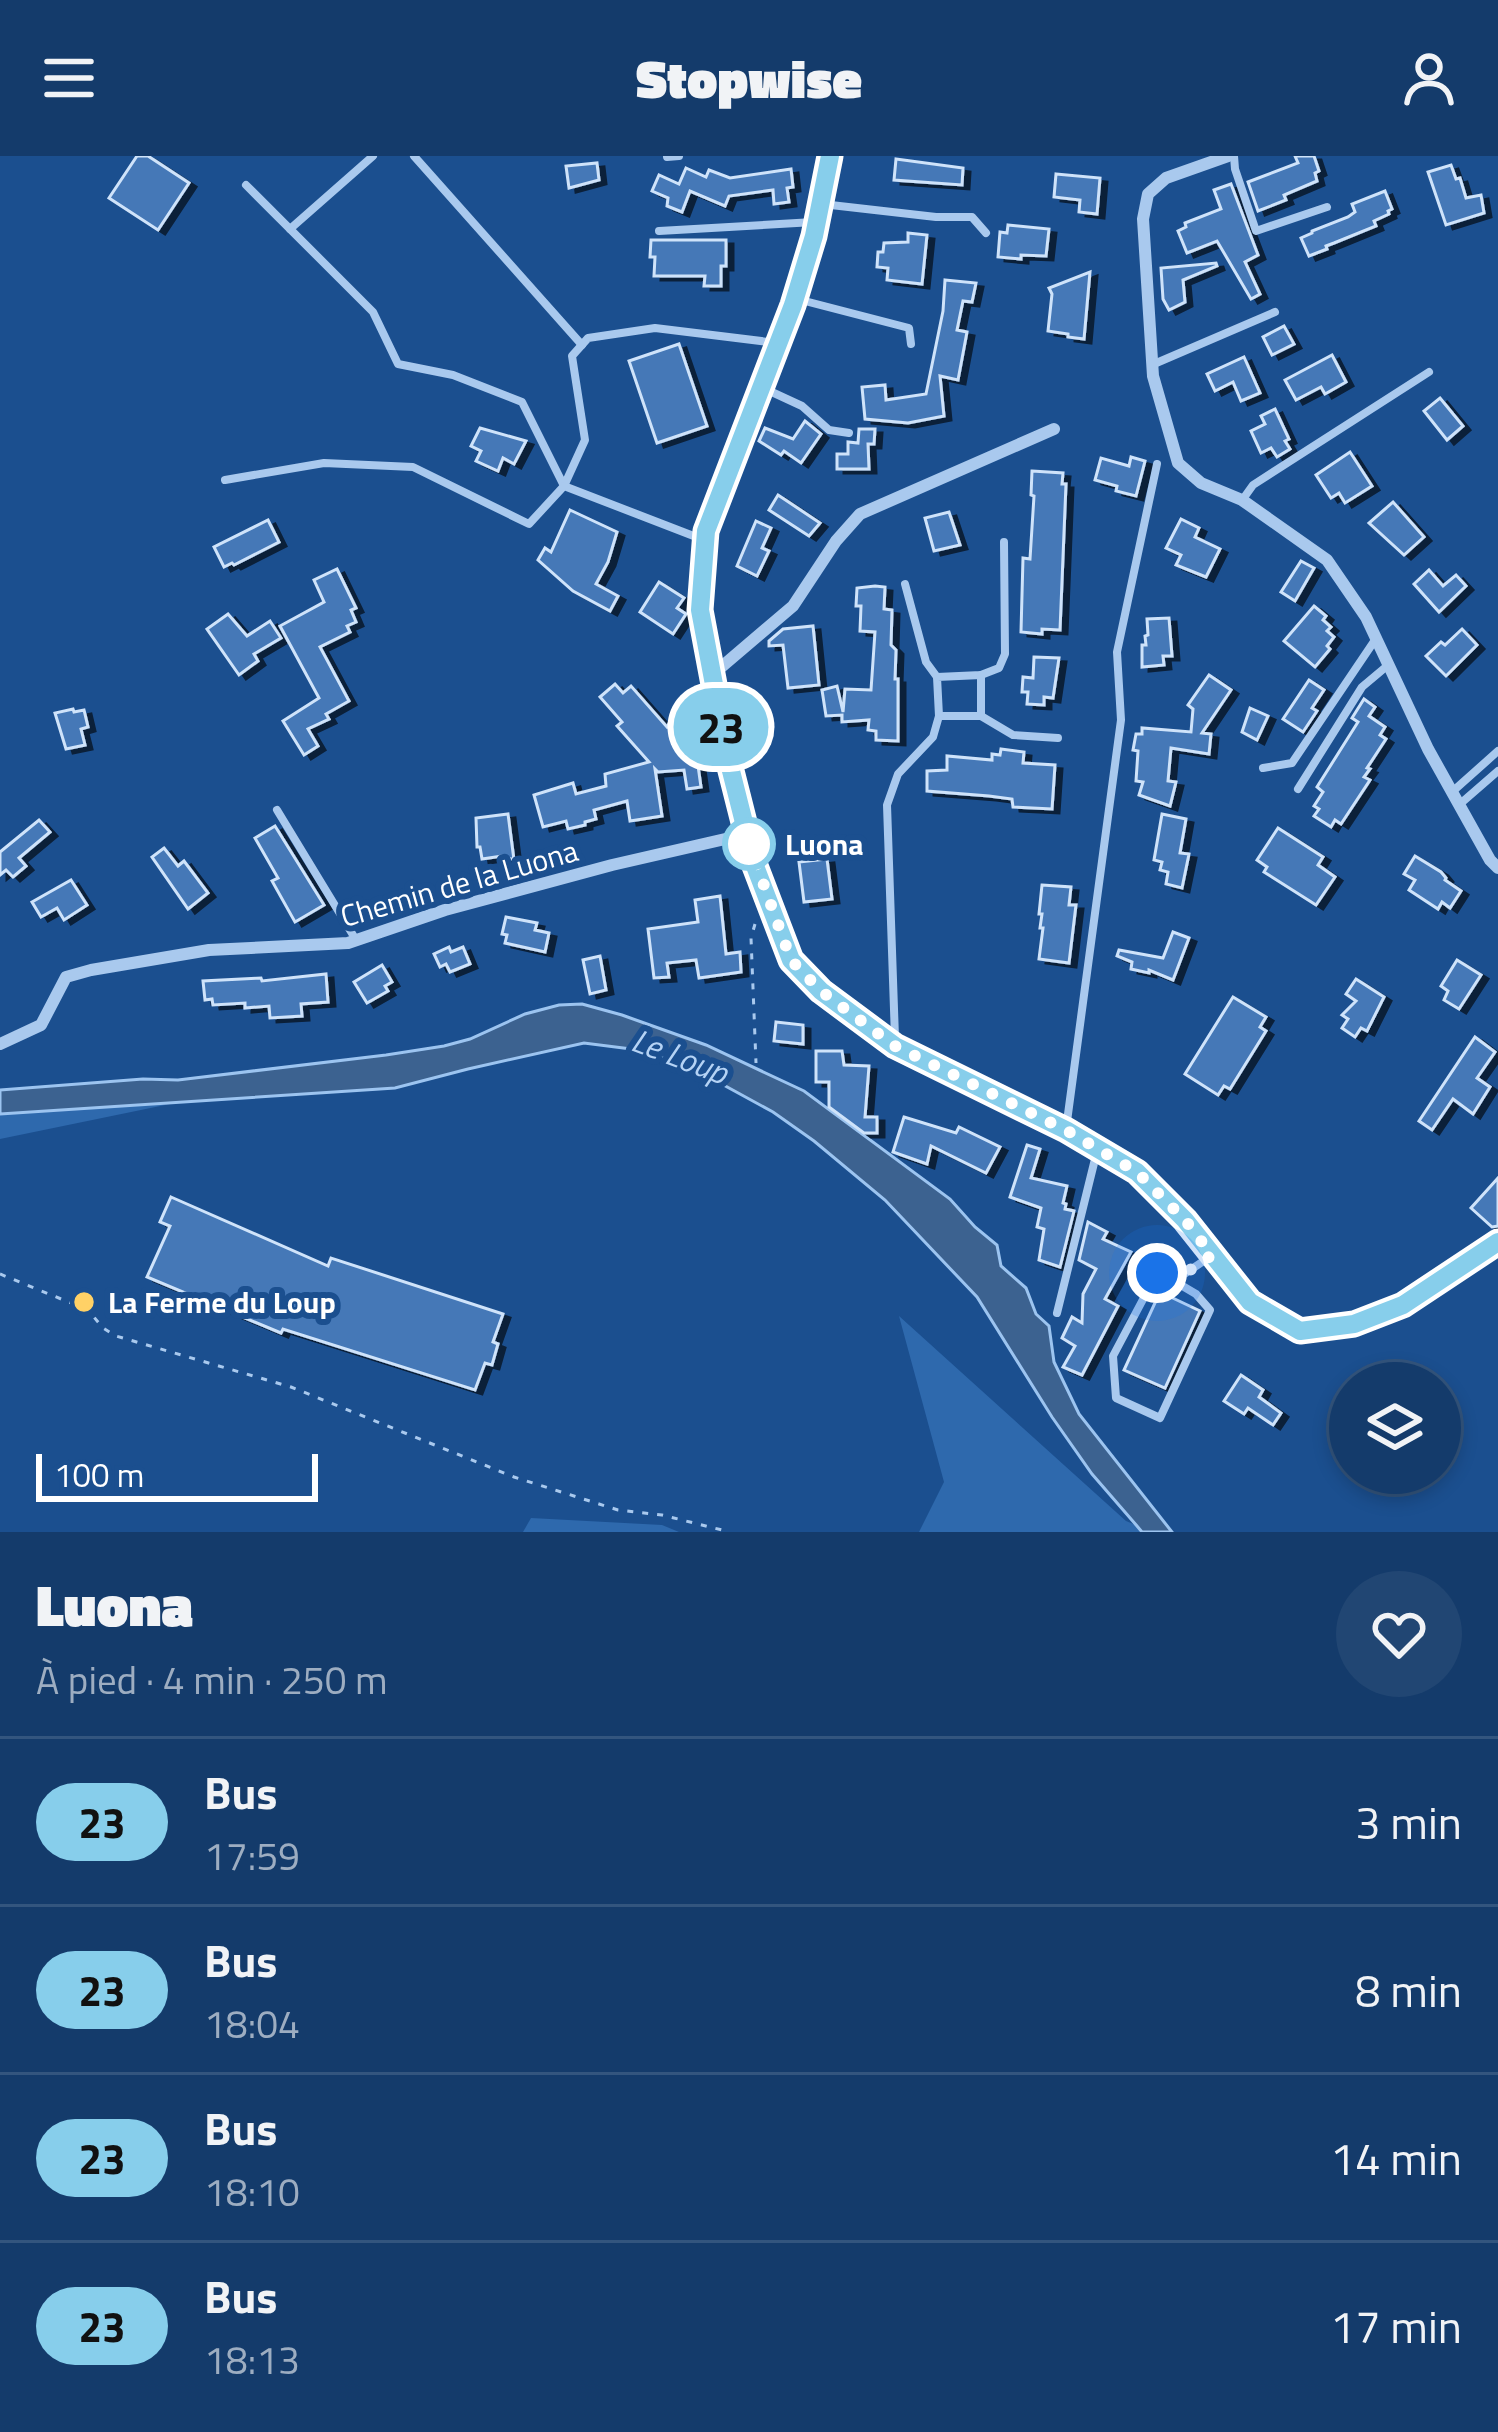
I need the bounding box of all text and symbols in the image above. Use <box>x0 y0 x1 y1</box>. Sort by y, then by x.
text: Stopwise <box>636 37 862 119</box>
icon: menu <box>36 45 102 111</box>
icon: person <box>1396 45 1462 111</box>
line badge: 23 <box>667 688 775 766</box>
text: 23 <box>697 695 745 759</box>
marker: Luona <box>724 819 774 869</box>
place label: Luona <box>785 821 864 867</box>
street label: Chemin de la Luona <box>335 827 583 939</box>
water label: Le Loup <box>625 1015 737 1098</box>
your location <box>1127 1243 1187 1303</box>
place label: La Ferme du Loup <box>108 1279 336 1325</box>
marker: La Ferme du Loup <box>71 1289 97 1315</box>
map controls <box>1329 1362 1461 1494</box>
button: layers <box>1329 1362 1461 1494</box>
scale bar <box>36 1448 318 1501</box>
text: 100 m <box>54 1450 144 1500</box>
text: Luona <box>36 1561 193 1648</box>
button: heart <box>1336 1571 1462 1697</box>
text: À pied · 4 min · 250 m <box>36 1650 388 1709</box>
text: Bus <box>204 1758 278 1826</box>
text: 3 min <box>1355 1788 1462 1856</box>
text: 23 <box>78 1790 126 1854</box>
text: 17:59 <box>204 1826 300 1885</box>
text: Bus <box>204 1926 278 1994</box>
text: 8 min <box>1355 1956 1462 2024</box>
text: 23 <box>78 1958 126 2022</box>
text: 18:04 <box>204 1994 300 2053</box>
text: Bus <box>204 2094 278 2162</box>
text: 14 min <box>1330 2124 1462 2192</box>
text: 23 <box>78 2126 126 2190</box>
text: 18:10 <box>204 2162 300 2221</box>
text: Bus <box>204 2262 278 2330</box>
text: 17 min <box>1330 2292 1462 2360</box>
text: 23 <box>78 2294 126 2358</box>
text: 18:13 <box>204 2330 300 2389</box>

